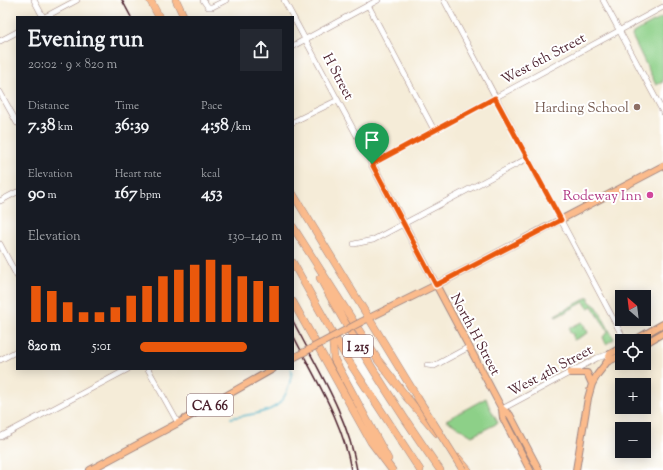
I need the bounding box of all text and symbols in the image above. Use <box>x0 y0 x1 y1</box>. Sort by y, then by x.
text: Evening run <box>28 25 144 57</box>
button: share <box>240 29 282 71</box>
street label: West 6th Street <box>498 29 590 90</box>
street label: H Street <box>317 50 358 104</box>
text: 20:02 · 9 × 820 m <box>28 56 117 74</box>
text: Distance <box>28 98 69 114</box>
text: Time <box>115 98 139 114</box>
text: Pace <box>201 98 222 114</box>
place label: Harding School <box>535 99 629 119</box>
marker: Harding School <box>632 102 642 112</box>
text: 7.38 <box>28 114 55 138</box>
text: 36:39 <box>115 114 149 138</box>
text: 4:58 <box>201 114 229 138</box>
text: km <box>55 119 73 135</box>
text: /km <box>229 119 251 135</box>
pin <box>355 123 389 164</box>
icon: arrive <box>361 129 383 151</box>
text: Elevation <box>28 166 73 182</box>
text: Heart rate <box>115 166 162 182</box>
text: kcal <box>201 166 220 182</box>
text: 90 <box>28 182 45 206</box>
text: 167 <box>115 182 137 206</box>
text: 453 <box>201 182 223 206</box>
text: m <box>45 187 57 203</box>
text: bpm <box>137 187 161 203</box>
place label: Rodeway Inn <box>563 187 642 207</box>
marker: Rodeway Inn <box>645 190 655 200</box>
text: Elevation <box>28 228 81 246</box>
text: 130–140 m <box>228 228 282 246</box>
street label: North H Street <box>444 290 504 380</box>
north arrow <box>615 290 651 326</box>
map controls <box>615 290 651 458</box>
button: locate <box>615 334 651 370</box>
road number: I 215 <box>343 335 373 357</box>
text: 820 m <box>28 338 61 356</box>
text: 5:01 <box>92 338 111 356</box>
street label: West 4th Street <box>505 341 597 402</box>
button: + <box>615 378 651 414</box>
road number: CA 66 <box>187 394 233 416</box>
button: − <box>615 422 651 458</box>

